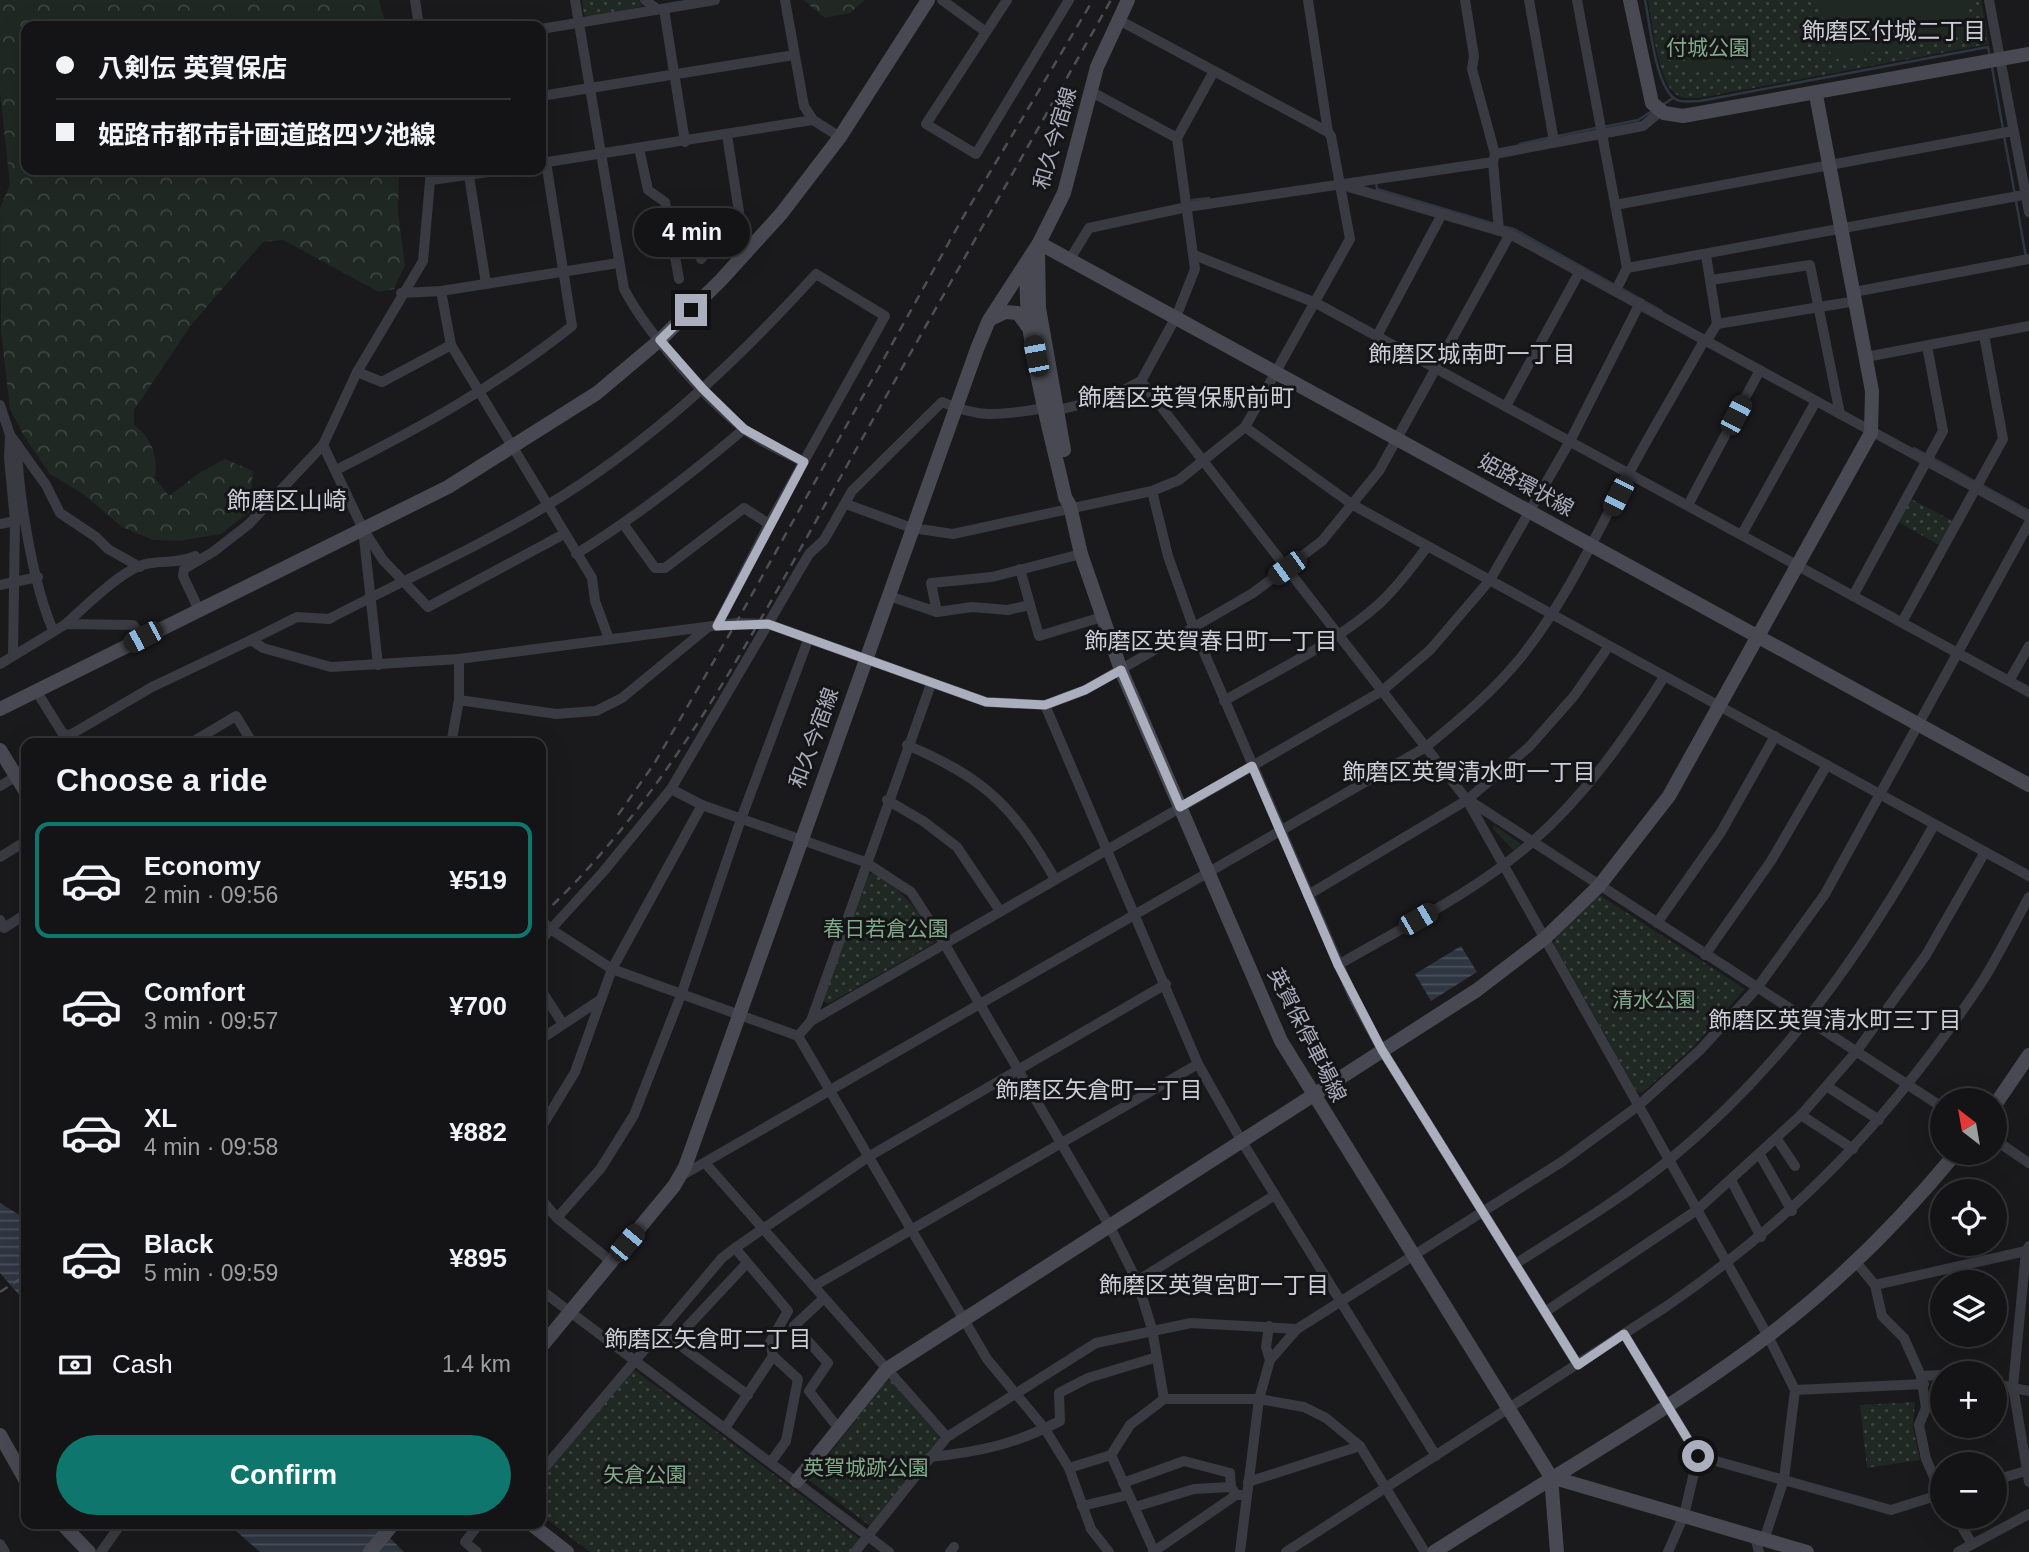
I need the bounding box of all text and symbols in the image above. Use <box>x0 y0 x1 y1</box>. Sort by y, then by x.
district label: 飾磨区付城二丁目 <box>1802 18 1986 44</box>
park label: 付城公園 <box>1666 36 1750 59</box>
text: 八剣伝 英賀保店 <box>98 53 287 83</box>
street label: 和久今宿線 <box>1029 84 1080 191</box>
text: 姫路市都市計画道路四ツ池線 <box>98 120 436 150</box>
callout: 4 min <box>633 208 749 258</box>
text: 4 min <box>662 219 722 245</box>
route end <box>675 294 707 326</box>
car <box>1022 333 1051 379</box>
district label: 飾磨区城南町一丁目 <box>1369 341 1576 367</box>
district label: 飾磨区英賀保駅前町 <box>1078 384 1294 411</box>
car <box>1717 392 1756 438</box>
street label: 姫路環状線 <box>1475 449 1578 520</box>
car <box>1600 473 1637 519</box>
district label: 飾磨区山崎 <box>227 487 347 514</box>
car <box>1264 547 1311 589</box>
car <box>120 618 167 656</box>
district label: 飾磨区英賀春日町一丁目 <box>1085 628 1338 654</box>
street label: 和久今宿線 <box>785 685 842 791</box>
district label: 飾磨区英賀清水町一丁目 <box>1343 759 1596 785</box>
text: Choose a ride <box>56 762 268 798</box>
icon: car <box>60 849 123 912</box>
text: Economy <box>144 851 261 881</box>
text: ¥519 <box>449 865 507 895</box>
text: 2 min · 09:56 <box>144 882 278 908</box>
car <box>1395 899 1442 939</box>
park label: 春日若倉公園 <box>823 917 949 940</box>
street label: 英賀保停車場線 <box>1264 964 1351 1105</box>
icon: car <box>60 975 123 1038</box>
text: Comfort <box>144 977 245 1007</box>
park label: 清水公園 <box>1612 988 1696 1011</box>
text: ¥700 <box>449 991 507 1021</box>
district label: 飾磨区英賀清水町三丁目 <box>1709 1007 1962 1033</box>
text: 3 min · 09:57 <box>144 1008 278 1034</box>
district label: 飾磨区矢倉町一丁目 <box>996 1077 1203 1103</box>
north arrow <box>1930 1088 2007 1166</box>
map controls <box>1930 1088 2007 1529</box>
icon: car <box>60 1101 123 1164</box>
text: XL <box>144 1103 177 1133</box>
text: ¥882 <box>449 1117 507 1147</box>
text: 4 min · 09:58 <box>144 1134 278 1160</box>
button: locate <box>1930 1179 2007 1256</box>
car <box>606 1220 649 1266</box>
icon: car <box>60 1227 123 1290</box>
text: Black <box>144 1229 213 1259</box>
text: ¥895 <box>449 1243 507 1273</box>
text: 5 min · 09:59 <box>144 1260 278 1286</box>
button: layers <box>1930 1270 2007 1347</box>
district label: 飾磨区英賀宮町一丁目 <box>1099 1272 1329 1298</box>
district label: 飾磨区矢倉町二丁目 <box>605 1326 812 1352</box>
icon: cash <box>56 1346 94 1384</box>
text: Cash <box>112 1349 173 1379</box>
text: 1.4 km <box>442 1351 511 1377</box>
button: + <box>1930 1361 2007 1438</box>
button: Confirm <box>56 1435 511 1515</box>
route start <box>1682 1440 1714 1472</box>
button: − <box>1930 1452 2007 1529</box>
park label: 英賀城跡公園 <box>803 1456 929 1479</box>
park label: 矢倉公園 <box>603 1463 687 1486</box>

